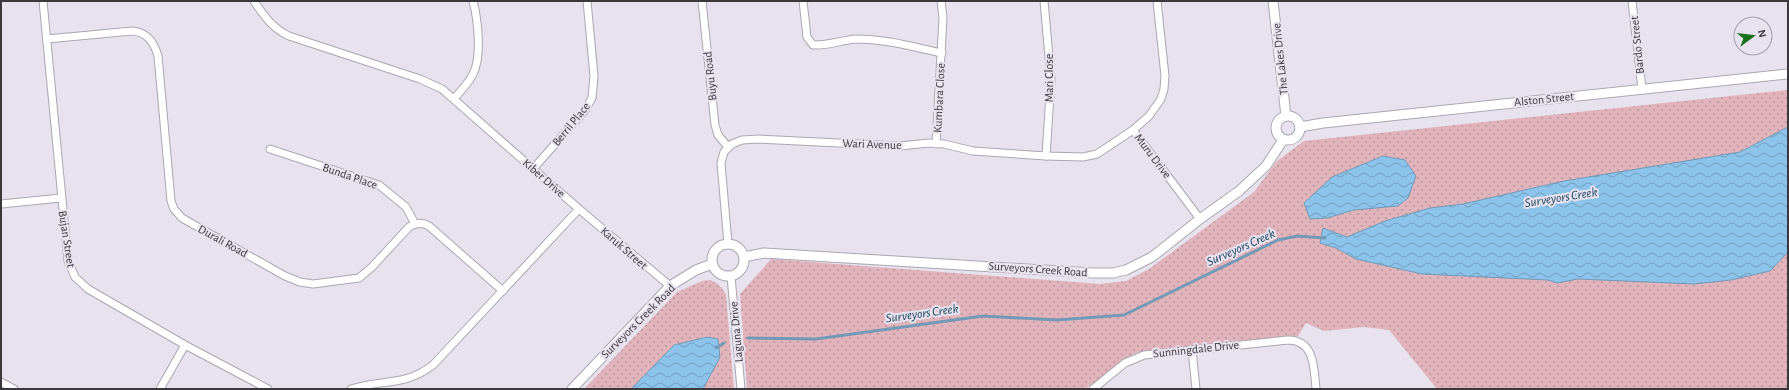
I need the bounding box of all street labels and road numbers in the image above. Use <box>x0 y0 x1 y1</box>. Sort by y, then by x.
street label: Bardo Street <box>1628 15 1646 75</box>
street label: The Lakes Drive <box>1270 22 1290 96</box>
street label: Buyu Road <box>701 51 720 101</box>
street label: Mari Close <box>1043 54 1055 102</box>
street label: Kumbara Close <box>931 63 947 133</box>
street label: Alston Street <box>1513 90 1575 108</box>
street label: Berril Place <box>550 100 592 148</box>
street label: Muru Drive <box>1133 132 1173 180</box>
street label: Wari Avenue <box>842 137 902 151</box>
street label: Kiber Drive <box>520 156 568 200</box>
street label: Bunda Place <box>321 161 379 191</box>
street label: Bujan Street <box>56 210 77 269</box>
street label: Durali Road <box>196 222 250 260</box>
street label: Karuk Street <box>598 225 650 272</box>
street label: Surveyors Creek Road <box>988 260 1088 279</box>
street label: Surveyors Creek Road <box>599 282 678 361</box>
street label: Laguna Drive <box>727 301 745 363</box>
street label: Sunningdale Drive <box>1153 339 1239 359</box>

